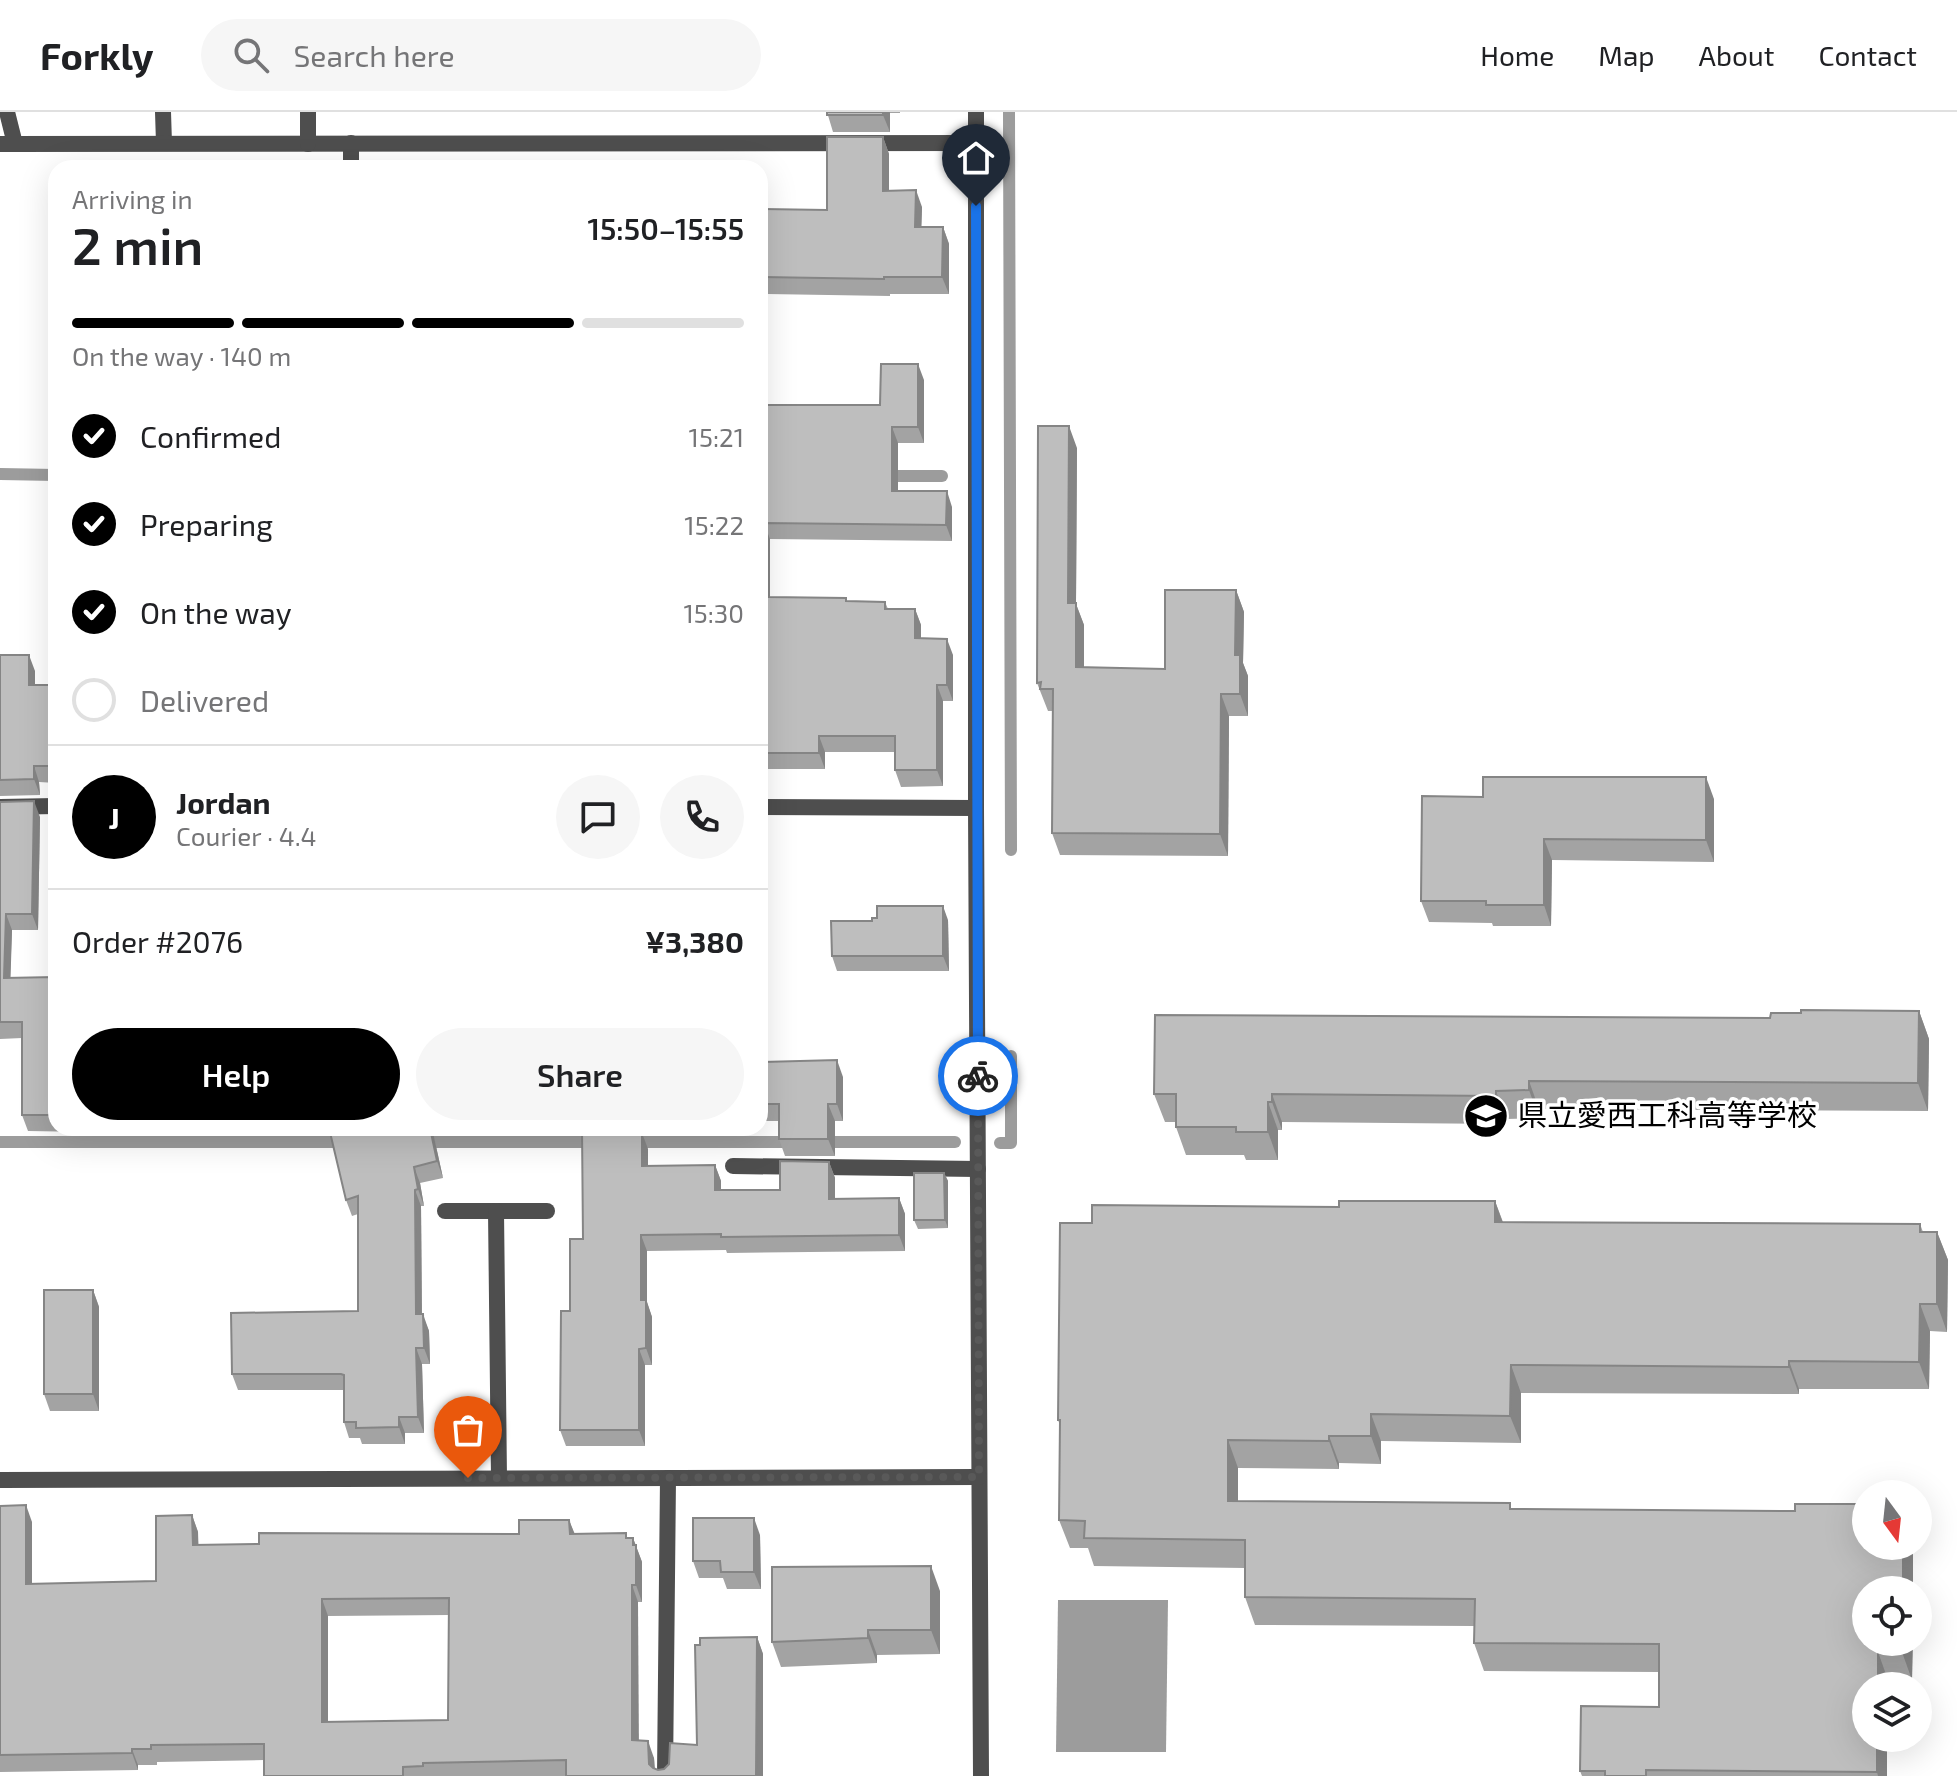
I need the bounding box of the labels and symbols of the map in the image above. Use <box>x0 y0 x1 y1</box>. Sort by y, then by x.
pin <box>942 124 1010 206</box>
courier <box>938 1036 1018 1116</box>
school or university icon: 県立愛西工科高等学校 <box>1462 1092 1510 1140</box>
place label: 県立愛西工科高等学校 <box>1517 1096 1817 1132</box>
pin <box>434 1396 502 1478</box>
north arrow <box>1852 1480 1932 1560</box>

